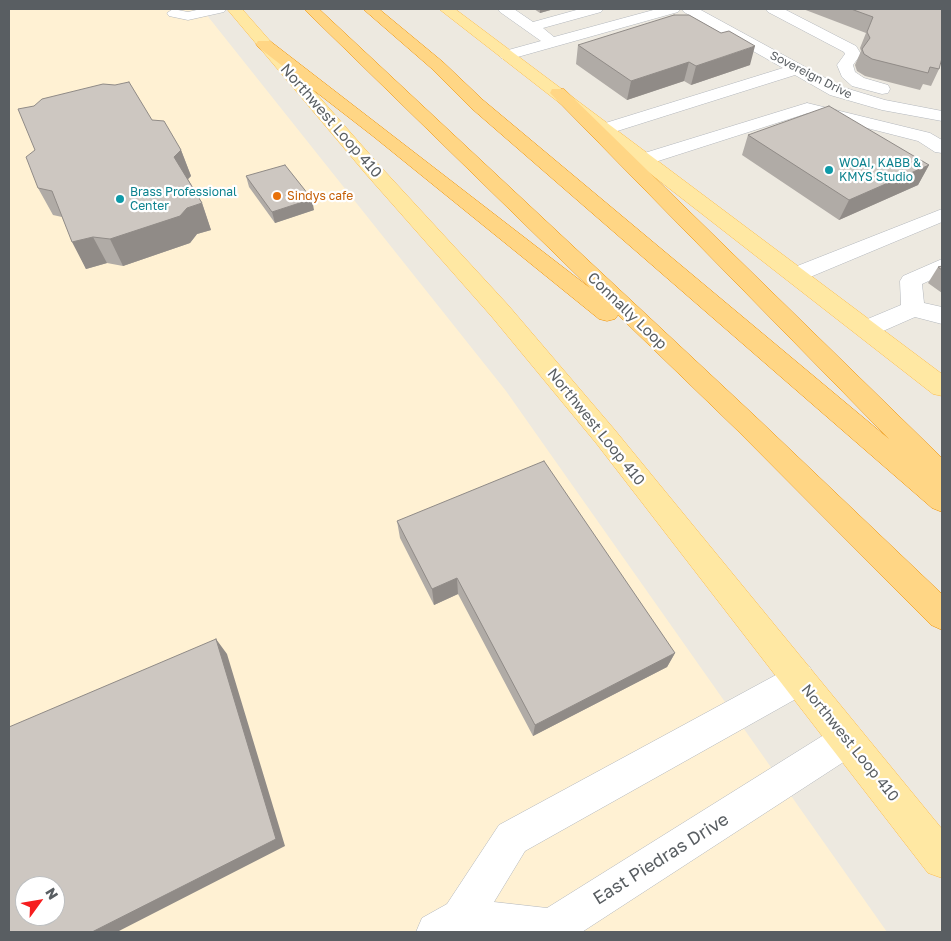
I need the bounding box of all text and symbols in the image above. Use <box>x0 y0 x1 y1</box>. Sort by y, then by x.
street label: Sovereign Drive <box>767 48 855 102</box>
street label: Northwest Loop 410 <box>277 60 385 182</box>
place label: WOAI, KABB & KMYS Studio <box>839 156 921 184</box>
marker: WOAI, KABB & KMYS Studio <box>823 164 835 176</box>
place label: Brass Professional Center <box>130 185 237 213</box>
place label: Sindys cafe <box>287 189 353 203</box>
marker: Sindys cafe <box>271 190 283 202</box>
marker: Brass Professional Center <box>114 193 126 205</box>
street label: Connally Loop <box>584 269 670 353</box>
street label: Northwest Loop 410 <box>543 365 649 489</box>
street label: Northwest Loop 410 <box>797 681 903 805</box>
street label: East Piedras Drive <box>589 809 733 909</box>
north arrow <box>15 876 65 926</box>
text: N <box>42 884 62 902</box>

